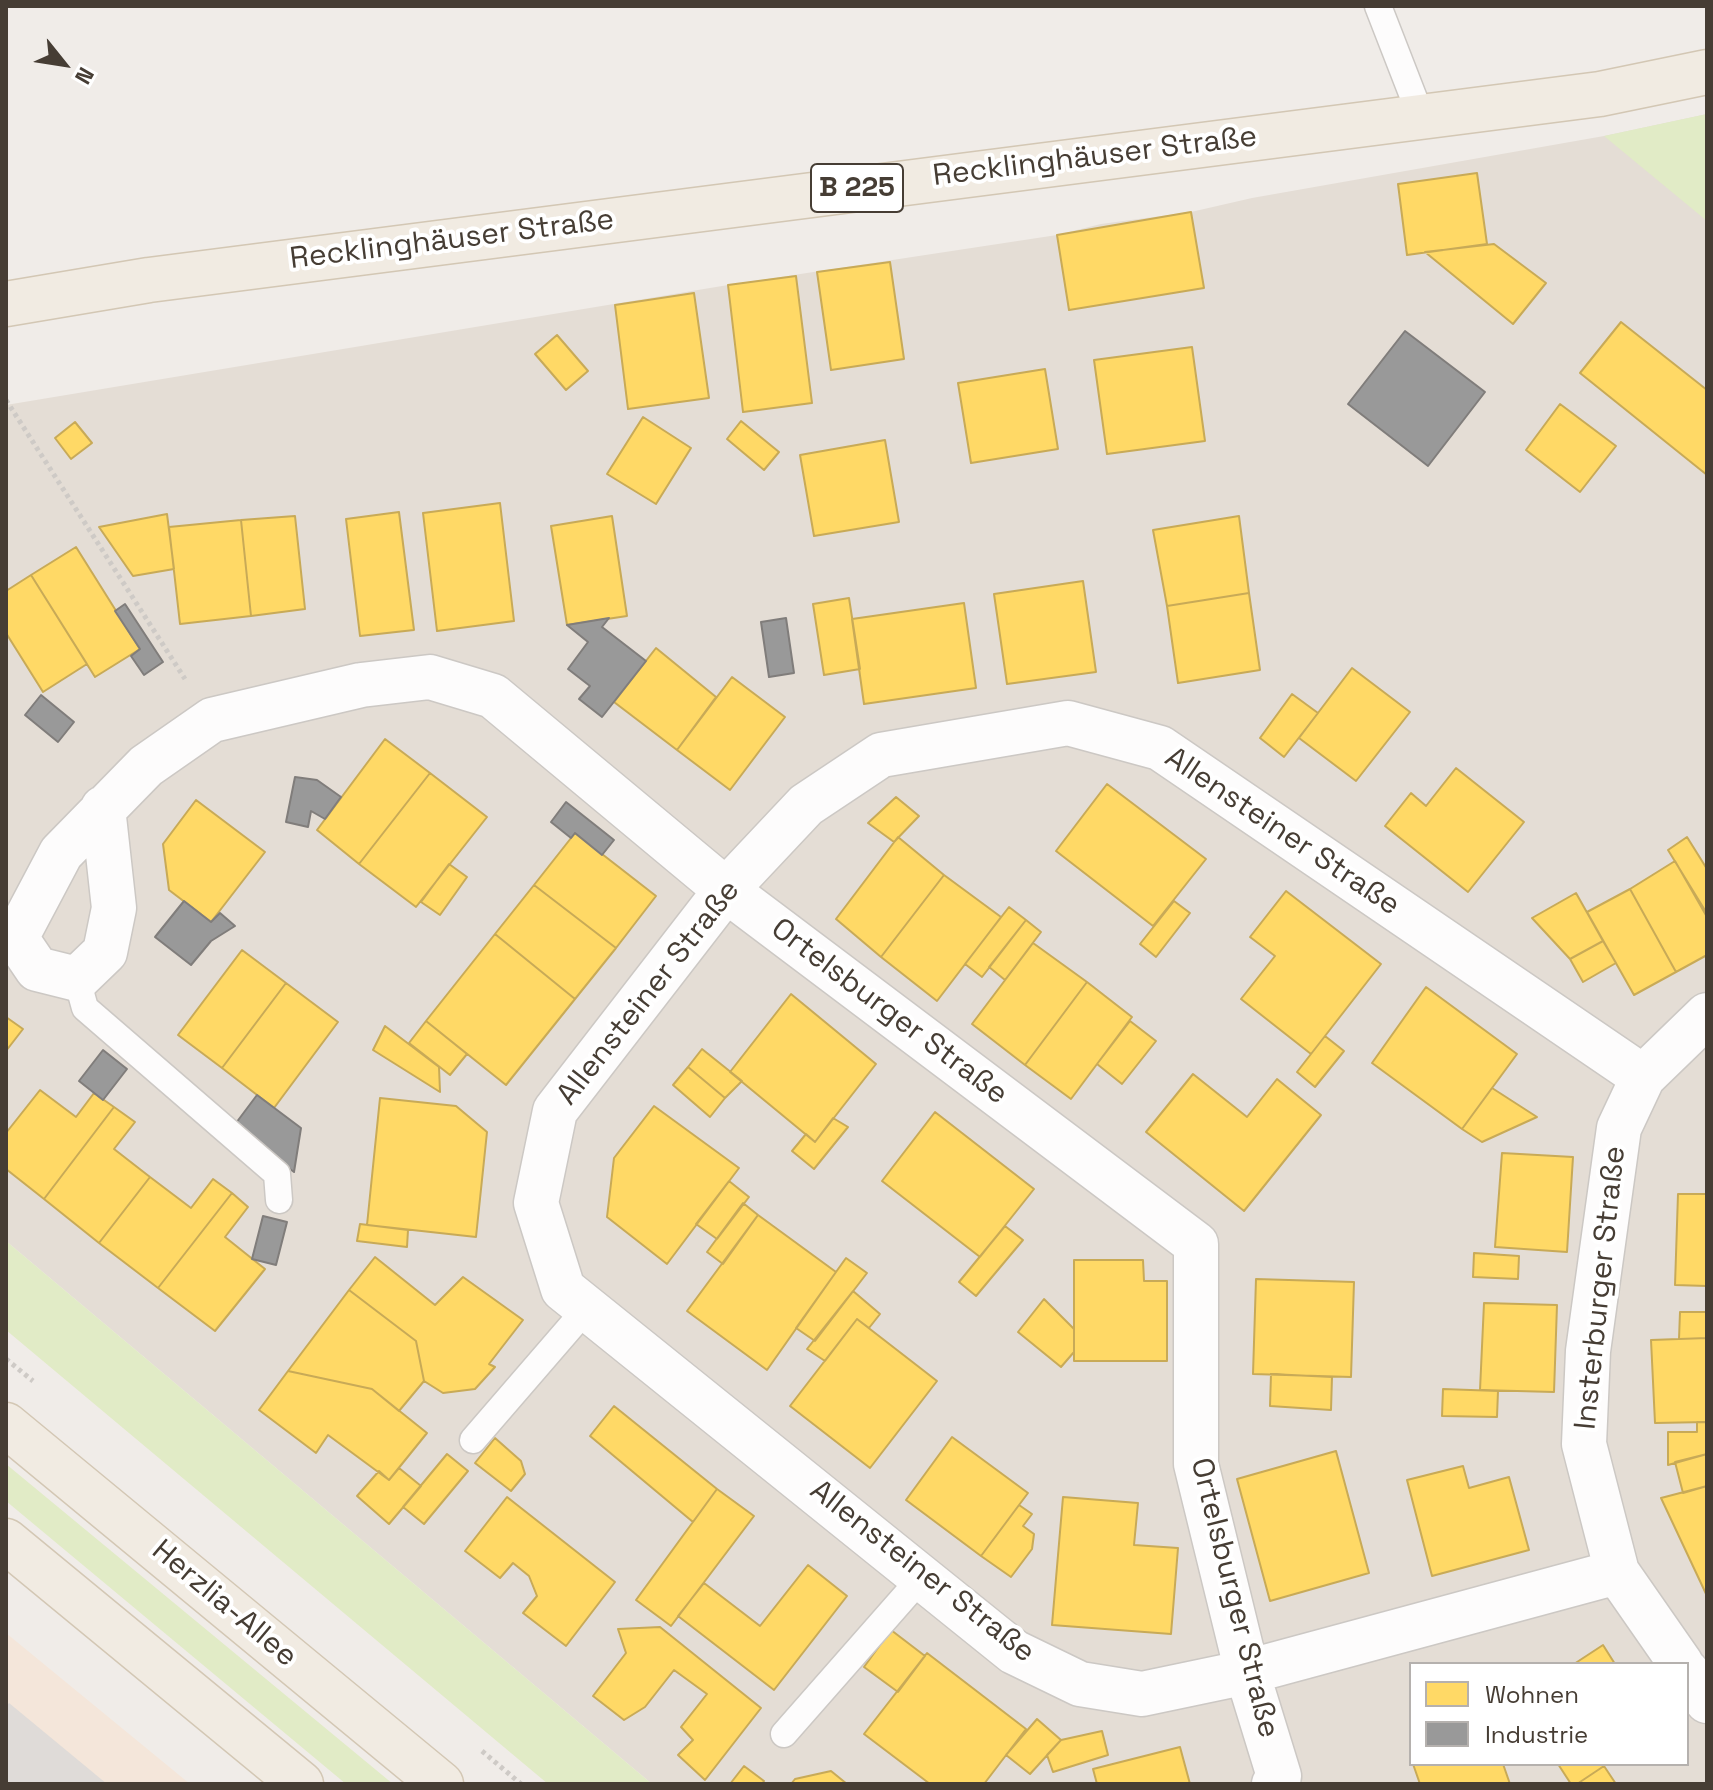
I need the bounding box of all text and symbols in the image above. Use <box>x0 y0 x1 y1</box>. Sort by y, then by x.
north arrow <box>24 24 104 104</box>
text: N <box>69 63 101 89</box>
street label: Recklinghäuser Straße <box>931 119 1259 195</box>
road number: B 225 <box>811 164 903 212</box>
street label: Recklinghäuser Straße <box>288 202 616 278</box>
street label: Allensteiner Straße <box>1158 740 1406 924</box>
street label: Allensteiner Straße <box>550 873 748 1113</box>
street label: Ortelsburger Straße <box>764 911 1014 1113</box>
street label: Insterburger Straße <box>1568 1144 1634 1432</box>
street label: Ortelsburger Straße <box>1182 1454 1286 1742</box>
street label: Allensteiner Straße <box>802 1473 1042 1671</box>
street label: Herzlia-Allee <box>144 1533 304 1675</box>
legend <box>1409 1662 1689 1766</box>
text: Wohnen <box>1485 1679 1579 1710</box>
text: Industrie <box>1485 1719 1588 1750</box>

